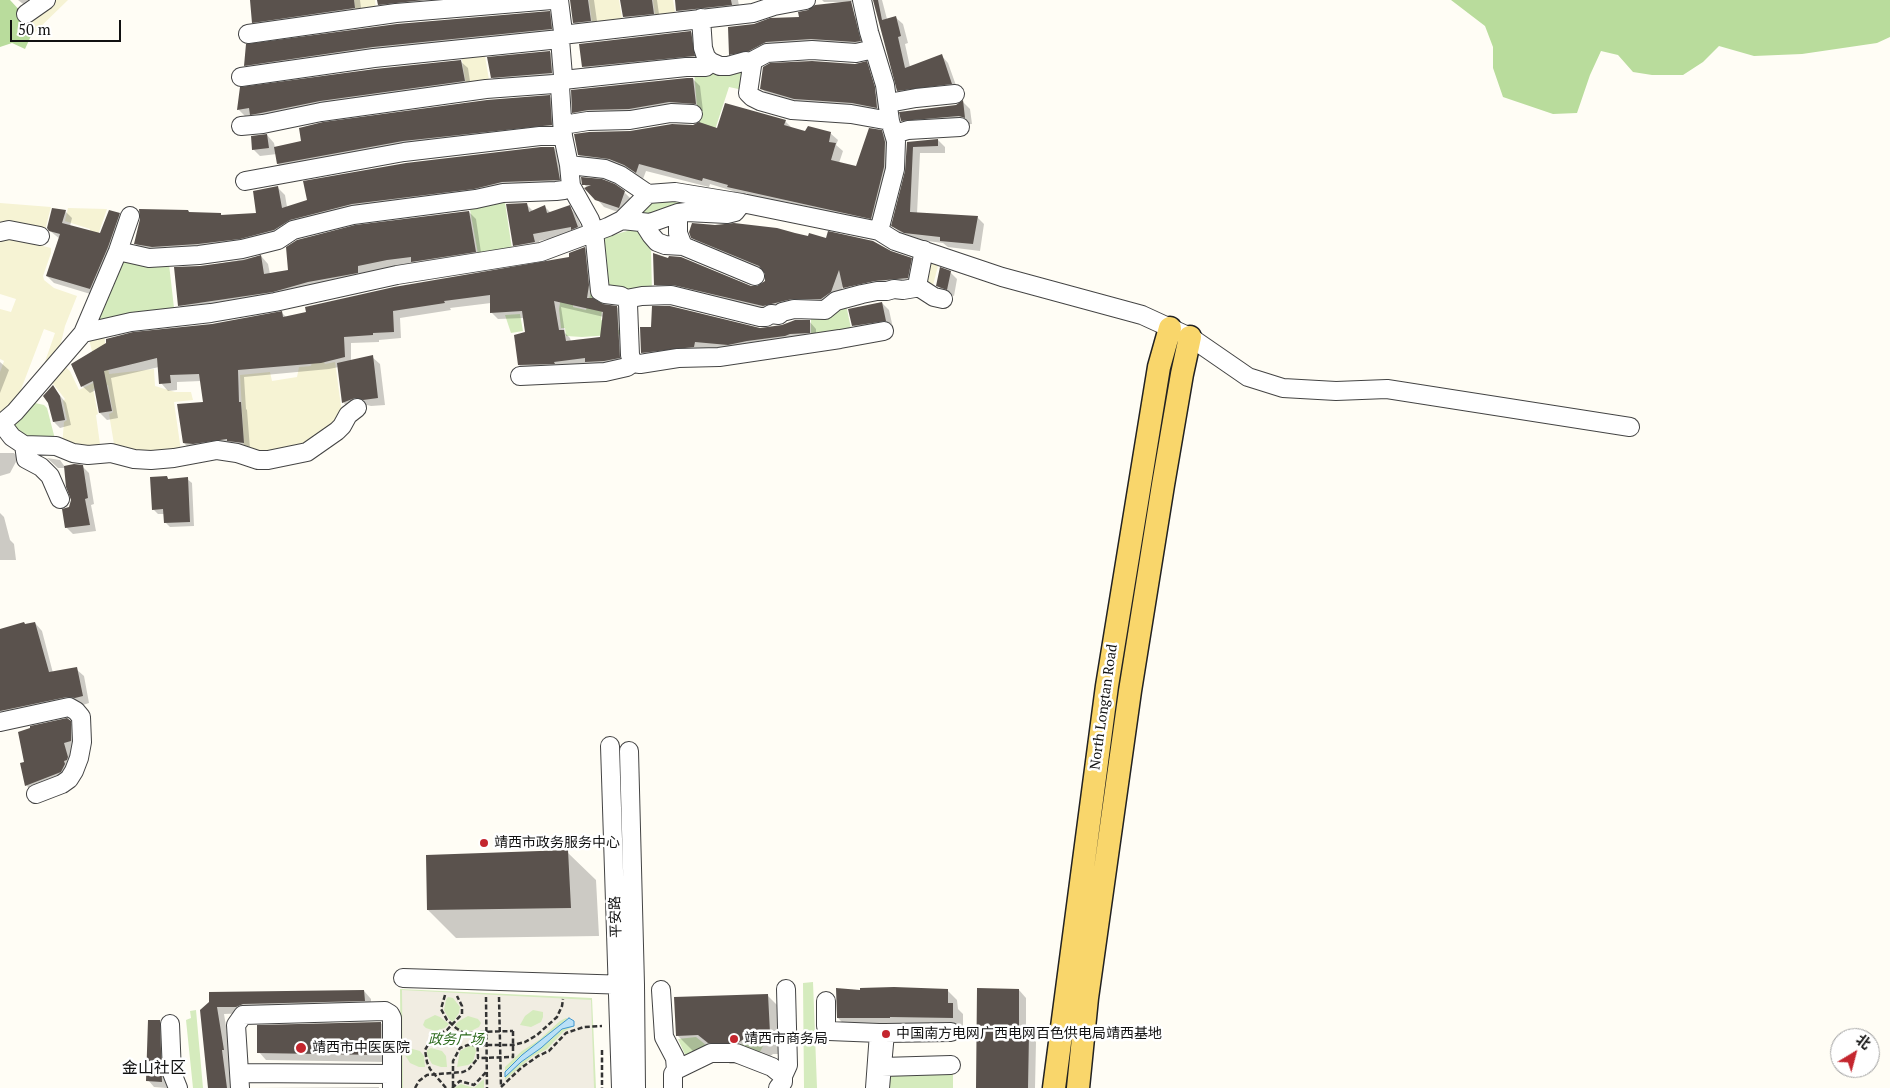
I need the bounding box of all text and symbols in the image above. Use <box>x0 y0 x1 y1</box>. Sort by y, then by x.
scale bar <box>12 10 124 42</box>
text: 50 m <box>18 19 51 39</box>
street label: North Longtan Road <box>1087 643 1121 771</box>
place label: 靖西市政务服务中心 <box>494 835 620 851</box>
marker: 靖西市政务服务中心 <box>478 837 490 849</box>
street label: 平安路 <box>607 896 625 938</box>
place label: 中国南方电网广西电网百色供电局靖西基地 <box>896 1026 1162 1042</box>
marker: 中国南方电网广西电网百色供电局靖西基地 <box>880 1028 892 1040</box>
north arrow <box>1830 1028 1880 1078</box>
text: 北 <box>1852 1030 1875 1053</box>
place label: 靖西市商务局 <box>744 1031 828 1047</box>
park label: 政务广场 <box>428 1032 484 1048</box>
marker: 靖西市商务局 <box>728 1033 740 1045</box>
place label: 靖西市中医医院 <box>312 1040 410 1056</box>
marker: 靖西市中医医院 <box>294 1041 308 1055</box>
district label: 金山社区 <box>122 1058 186 1078</box>

